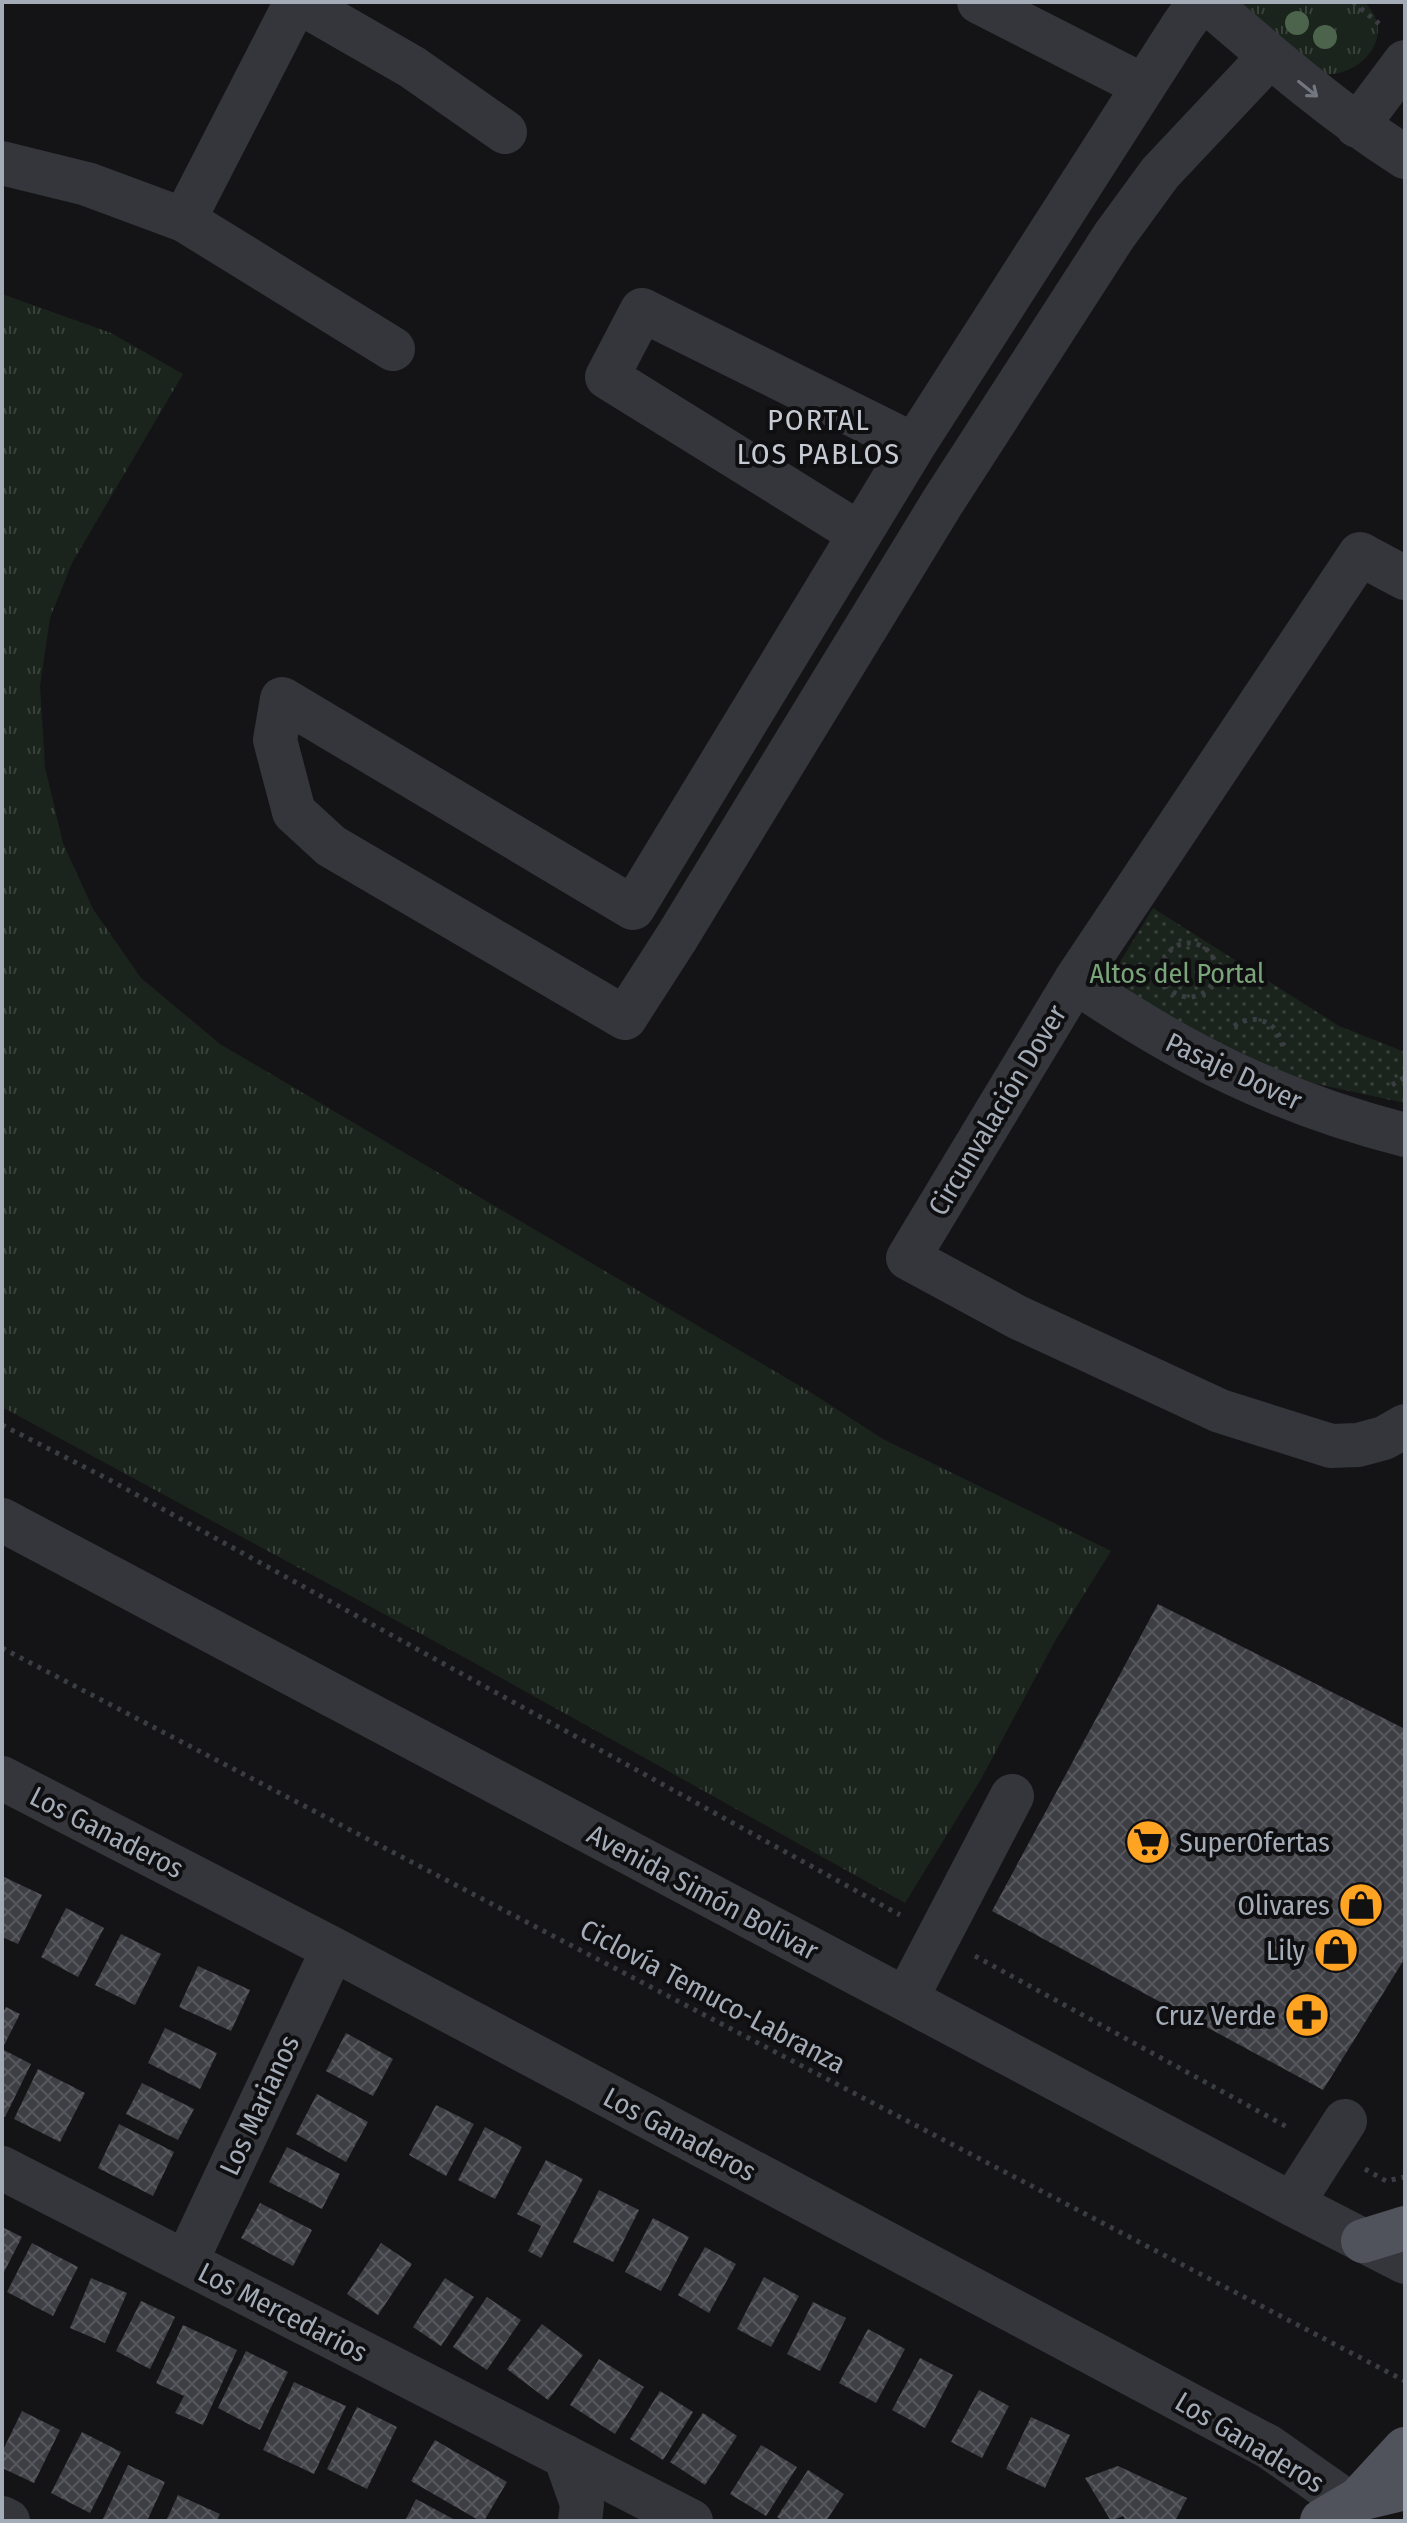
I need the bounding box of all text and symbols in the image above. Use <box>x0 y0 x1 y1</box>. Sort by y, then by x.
one-way arrow <box>1298 80 1318 98</box>
district label: PORTAL LOS PABLOS <box>737 402 901 472</box>
park label: Altos del Portal <box>1089 957 1265 990</box>
street label: Circunvalación Dover <box>922 999 1073 1221</box>
street label: Pasaje Dover <box>1161 1026 1307 1117</box>
street label: Los Ganaderos <box>25 1780 189 1885</box>
street label: Avenida Simón Bolívar <box>582 1818 824 1967</box>
supermarket icon: SuperOfertas <box>1124 1818 1172 1866</box>
place label: SuperOfertas <box>1179 1826 1330 1859</box>
shop icon: Olivares <box>1337 1881 1385 1929</box>
place label: Olivares <box>1237 1889 1330 1922</box>
street label: Ciclovía Temuco-Labranza <box>575 1912 851 2080</box>
shop icon: Lily <box>1312 1926 1360 1974</box>
place label: Lily <box>1266 1934 1306 1967</box>
pharmacy icon: Cruz Verde <box>1283 1991 1331 2039</box>
place label: Cruz Verde <box>1155 1999 1276 2032</box>
street label: Los Marianos <box>213 2030 306 2180</box>
street label: Los Ganaderos <box>598 2080 762 2188</box>
street label: Los Mercedarios <box>193 2256 373 2369</box>
street label: Los Ganaderos <box>1169 2385 1330 2500</box>

